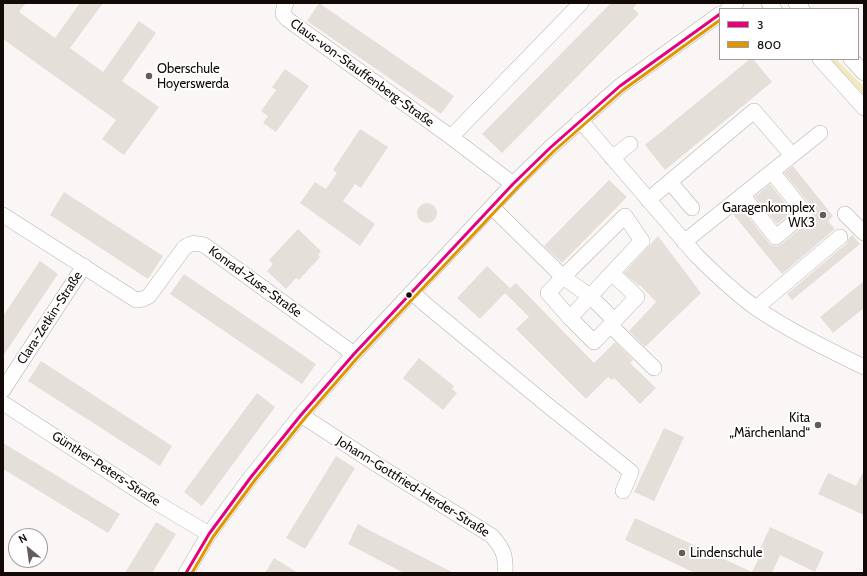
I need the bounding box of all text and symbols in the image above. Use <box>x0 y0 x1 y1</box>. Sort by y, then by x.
legend <box>719 8 859 60</box>
street label: Claus-von-Stauffenberg-Straße <box>287 16 437 130</box>
text: 3 <box>757 17 764 32</box>
text: 800 <box>757 37 781 52</box>
place label: Oberschule Hoyerswerda <box>157 61 229 92</box>
marker: Oberschule Hoyerswerda <box>144 71 154 81</box>
place label: Garagenkomplex WK3 <box>722 200 815 231</box>
marker: Garagenkomplex WK3 <box>818 210 828 220</box>
street label: Konrad-Zuse-Straße <box>205 243 305 321</box>
street label: Clara-Zetkin-Straße <box>14 268 86 368</box>
unlabelled marker <box>404 290 414 300</box>
place label: Kita „Märchenland“ <box>730 410 810 441</box>
marker: Kita „Märchenland“ <box>813 420 823 430</box>
street label: Günther-Peters-Straße <box>49 428 163 510</box>
street label: Johann-Gottfried-Herder-Straße <box>334 433 492 541</box>
north arrow <box>8 528 48 568</box>
text: N <box>16 530 29 546</box>
place label: Lindenschule <box>690 545 762 561</box>
marker: Lindenschule <box>677 548 687 558</box>

